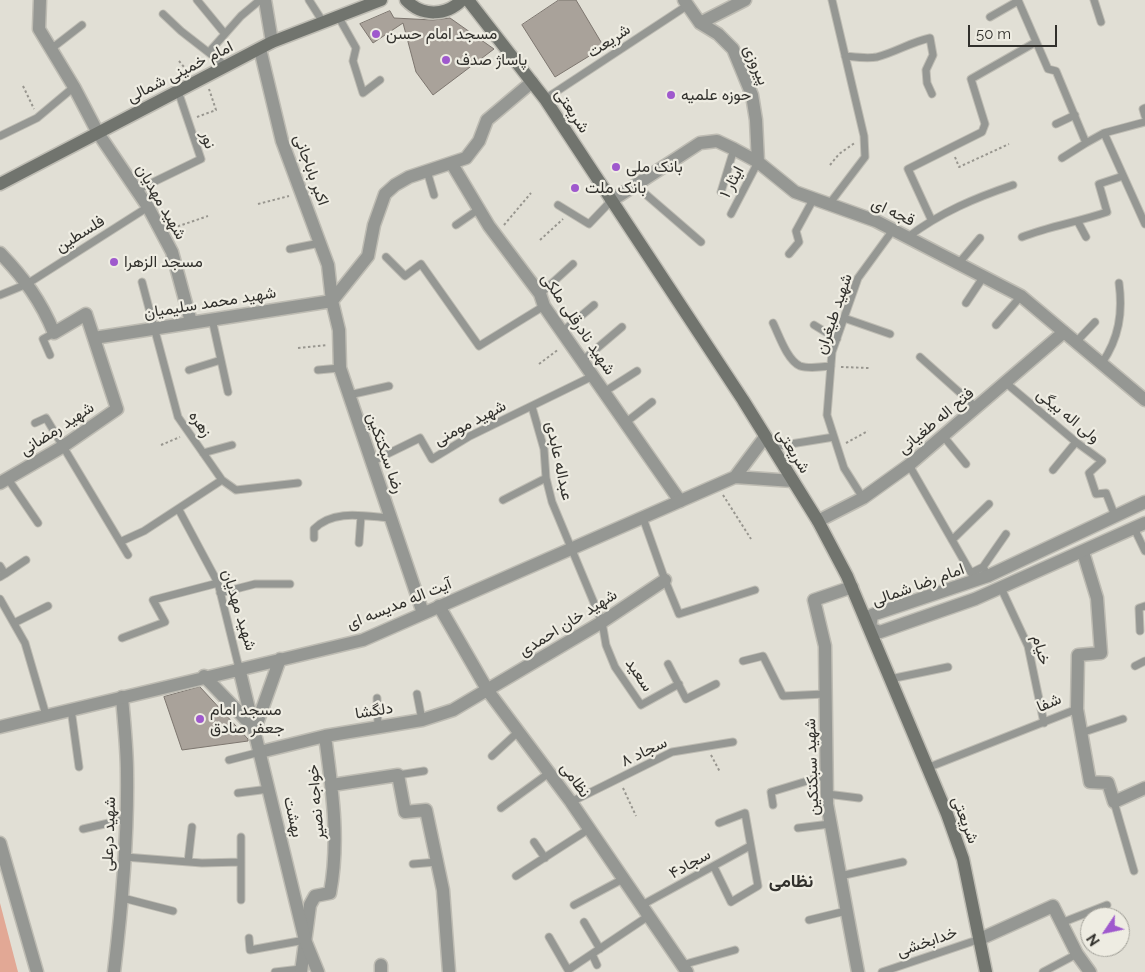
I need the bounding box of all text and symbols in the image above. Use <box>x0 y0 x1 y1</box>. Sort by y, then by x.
scale bar <box>970 15 1059 47</box>
street label: شریعت <box>584 20 634 62</box>
place label: مسجد امام حسن <box>386 24 497 44</box>
text: 50 m <box>976 25 1011 43</box>
marker: مسجد امام حسن <box>370 28 382 40</box>
street label: امام خمینی شمالی <box>124 37 236 107</box>
street label: پیروزی <box>739 42 773 88</box>
place label: پاساژ صدف <box>456 50 527 70</box>
marker: پاساژ صدف <box>440 54 452 66</box>
street label: شریعتی <box>551 85 593 137</box>
place label: حوزه علمیه <box>681 85 751 105</box>
marker: حوزه علمیه <box>665 89 677 101</box>
street label: نور <box>196 129 220 151</box>
street label: اکبر باباجانی <box>289 132 333 208</box>
place label: بانک ملی <box>626 157 683 177</box>
street label: شهید مهدیان <box>132 161 190 243</box>
marker: بانک ملی <box>610 161 622 173</box>
street label: ایثار ۱ <box>716 163 748 201</box>
place label: بانک ملت <box>585 178 646 198</box>
marker: بانک ملت <box>569 182 581 194</box>
street label: قجه ای <box>868 194 918 230</box>
street label: فلسطین <box>52 211 108 257</box>
place label: مسجد الزهرا <box>124 252 203 272</box>
marker: مسجد الزهرا <box>108 256 120 268</box>
street label: شهید نادرقلی ملکی <box>537 269 619 379</box>
street label: شهید طیغران <box>811 271 857 357</box>
street label: شهید محمد سلیمیان <box>142 283 278 323</box>
street label: فتح اله طغیانی <box>894 384 978 458</box>
street label: ولی اله بیگی <box>1032 385 1104 447</box>
street label: شهید مومنی <box>431 396 509 450</box>
street label: شهید رمضانی <box>16 398 98 460</box>
street label: زهره <box>184 407 216 441</box>
street label: رضا سبکتکین <box>362 410 408 496</box>
street label: عبداله عابدی <box>541 420 577 502</box>
street label: شریعتی <box>772 425 814 477</box>
street label: امام رضا شمالی <box>869 559 967 611</box>
street label: شهید مهدیان <box>218 567 260 653</box>
street label: آیت اله مدیسه ای <box>344 574 454 634</box>
street label: شهید خان احمدی <box>515 585 621 661</box>
street label: خیام <box>1028 633 1054 667</box>
street label: سعید <box>621 655 657 695</box>
street label: شفا <box>1034 689 1064 717</box>
street label: دلگشا <box>354 699 394 723</box>
place label: مسجد امام جعفر صادق <box>210 700 284 738</box>
marker: مسجد امام جعفر صادق <box>194 713 206 725</box>
street label: شهید سبکتکین <box>801 718 823 816</box>
street label: سجاد ۸ <box>618 733 670 771</box>
street label: نظامی <box>556 759 594 801</box>
street label: خواجه نصیر <box>303 764 329 840</box>
street label: شریعتی <box>947 794 983 846</box>
street label: بهشت <box>279 795 307 839</box>
street label: شهید درعلی <box>98 796 120 872</box>
street label: سجاد۴ <box>666 845 714 883</box>
district label: نظامی <box>769 871 813 893</box>
north arrow <box>1080 907 1130 957</box>
street label: خدابخشی <box>894 923 960 961</box>
text: N <box>1084 931 1103 949</box>

